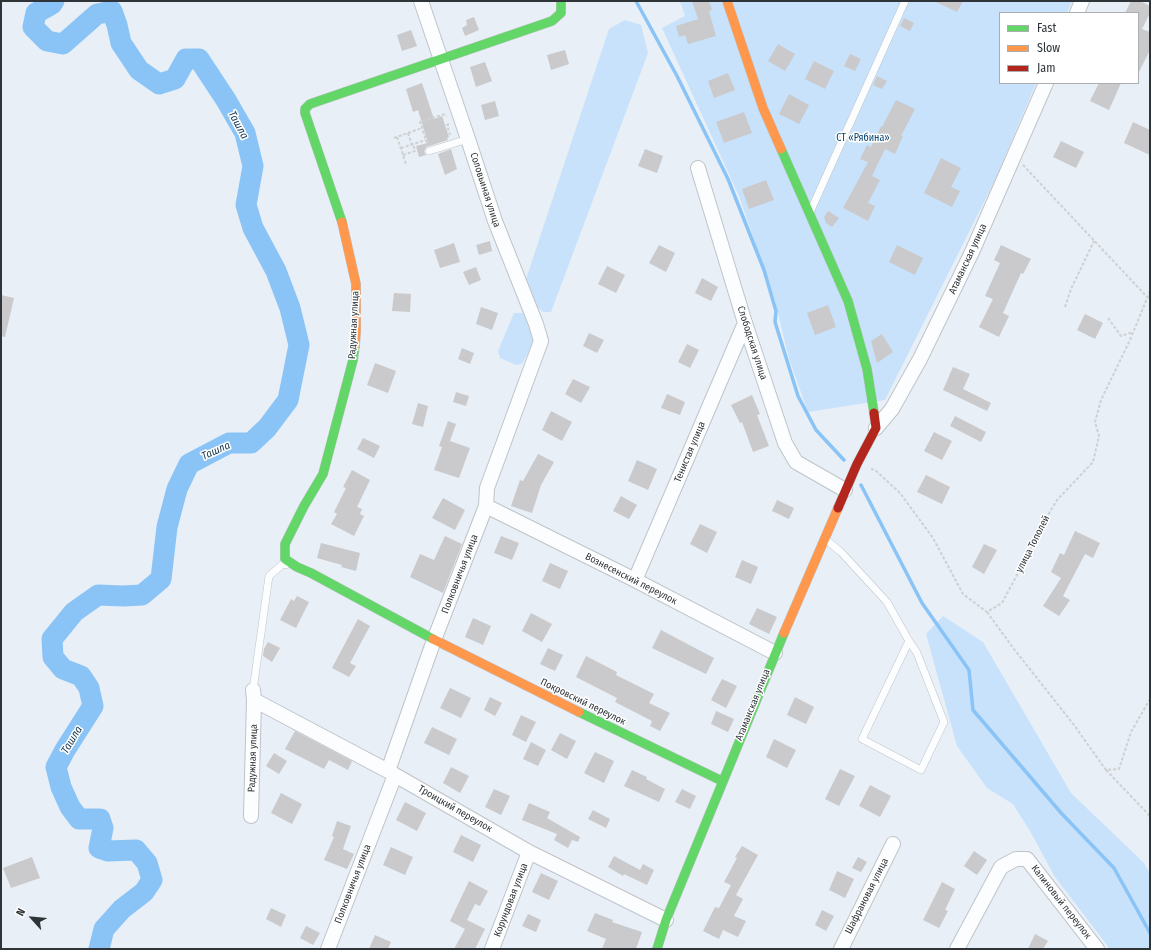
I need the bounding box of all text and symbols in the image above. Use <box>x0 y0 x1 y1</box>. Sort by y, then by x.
legend <box>999 12 1139 84</box>
text: Fast <box>1037 21 1056 35</box>
text: Slow <box>1037 41 1060 55</box>
text: Jam <box>1037 61 1055 75</box>
water label: Ташла <box>225 109 251 141</box>
park label: СТ «Рябина» <box>836 132 890 144</box>
street label: Соловьиная улица <box>467 151 503 229</box>
street label: Атаманская улица <box>946 222 990 296</box>
street label: Радужная улица <box>346 291 362 359</box>
street label: Слободская улица <box>734 305 770 381</box>
street label: Тенистая улица <box>672 420 708 484</box>
water label: Ташла <box>200 439 232 463</box>
street label: улица Тополей <box>1013 513 1053 575</box>
street label: Полковничья улица <box>439 533 481 615</box>
street label: Вознесенский переулок <box>583 551 679 607</box>
street label: Атаманская улица <box>733 667 773 743</box>
street label: Покровский переулок <box>538 676 628 728</box>
water label: Ташла <box>59 724 85 756</box>
street label: Радужная улица <box>246 724 260 792</box>
street label: Троицкий переулок <box>416 783 494 835</box>
street label: Полковничья улица <box>332 843 374 925</box>
street label: Шафрановая улица <box>843 856 891 936</box>
street label: Корундовая улица <box>491 861 531 939</box>
street label: Калиновый переулок <box>1028 863 1094 941</box>
north arrow <box>12 898 52 938</box>
text: N <box>14 906 28 918</box>

